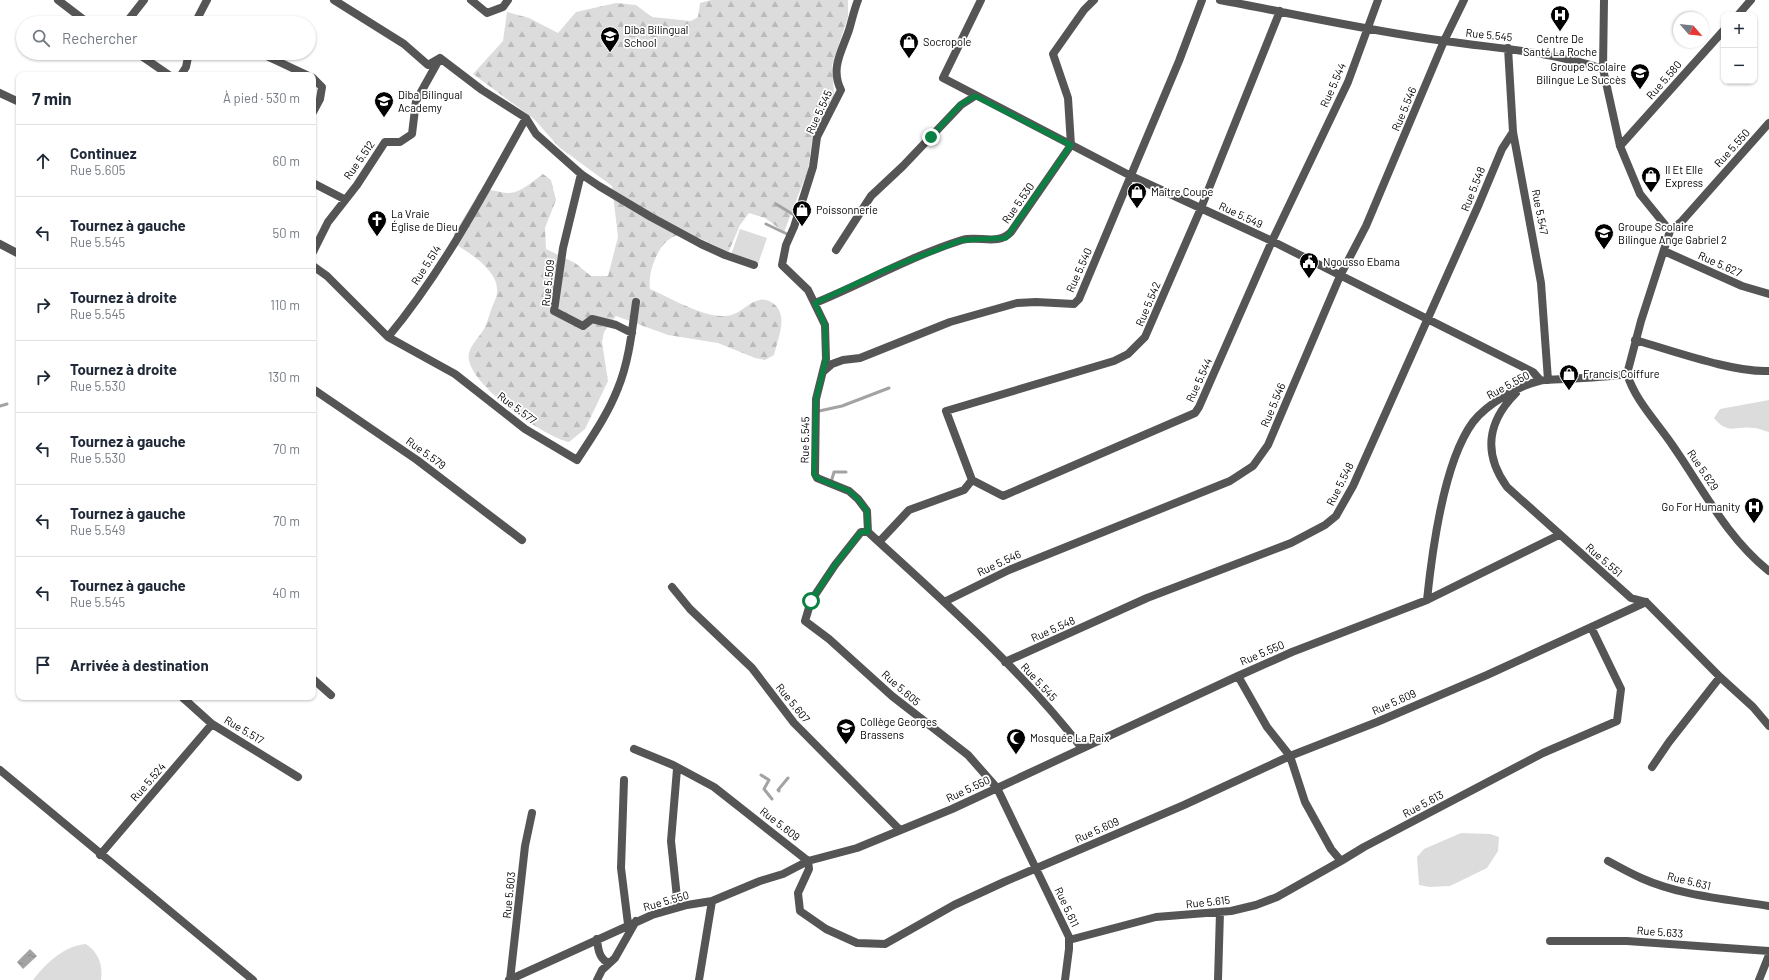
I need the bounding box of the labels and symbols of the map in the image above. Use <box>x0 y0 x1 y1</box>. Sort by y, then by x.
hospital icon: Centre De Santé La Roche <box>1549 4 1571 32</box>
north arrow <box>1673 12 1709 48</box>
place label: Diba Bilingual School <box>624 23 688 49</box>
school or university icon: Diba Bilingual School <box>599 25 621 53</box>
street label: Rue 5.545 <box>1465 26 1513 43</box>
shop icon: Socropole <box>898 31 920 59</box>
place label: Centre De Santé La Roche <box>1523 32 1597 58</box>
place label: Socropole <box>923 35 972 48</box>
street label: Rue 5.580 <box>1643 58 1684 102</box>
place label: Groupe Scolaire Bilingue Le Succès <box>1536 60 1626 86</box>
street label: Rue 5.544 <box>1317 61 1348 109</box>
school or university icon: Groupe Scolaire Bilingue Le Succès <box>1629 62 1651 90</box>
street label: Rue 5.546 <box>1388 84 1419 133</box>
place label: Diba Bilingual Academy <box>398 88 462 114</box>
street label: Rue 5.545 <box>803 88 834 136</box>
school or university icon: Diba Bilingual Academy <box>373 90 395 118</box>
street label: Rue 5.550 <box>1711 126 1752 169</box>
route end <box>922 128 940 146</box>
street label: Rue 5.512 <box>341 138 377 182</box>
place label: Il Et Elle Express <box>1665 163 1703 189</box>
street label: Rue 5.548 <box>1458 164 1487 213</box>
shop icon: Il Et Elle Express <box>1640 165 1662 193</box>
street label: Rue 5.530 <box>999 180 1036 226</box>
shop icon: Maître Coupe <box>1126 181 1148 209</box>
place label: Maître Coupe <box>1151 185 1213 198</box>
street label: Rue 5.547 <box>1530 188 1551 236</box>
shop icon: Poissonnerie <box>791 199 813 227</box>
street label: Rue 5.549 <box>1217 199 1265 230</box>
place label: Poissonnerie <box>816 203 878 216</box>
place label: La Vraie Église de Dieu <box>391 207 458 233</box>
church icon: La Vraie Église de Dieu <box>366 209 388 237</box>
place label: Groupe Scolaire Bilingue Ange Gabriel 2 <box>1618 220 1727 246</box>
school or university icon: Groupe Scolaire Bilingue Ange Gabriel 2 <box>1593 222 1615 250</box>
street label: Rue 5.514 <box>408 242 443 287</box>
street label: Rue 5.540 <box>1063 246 1094 294</box>
street label: Rue 5.627 <box>1696 248 1744 279</box>
public building icon: Ngousso Ebama <box>1298 251 1320 279</box>
place label: Ngousso Ebama <box>1323 255 1400 268</box>
street label: Rue 5.509 <box>539 259 556 307</box>
street label: Rue 5.542 <box>1132 280 1163 328</box>
street label: Rue 5.544 <box>1183 356 1214 404</box>
shop icon: Francis Coiffure <box>1558 363 1580 391</box>
place label: Francis Coiffure <box>1583 367 1660 380</box>
street label: Rue 5.550 <box>1484 368 1532 401</box>
street label: Rue 5.546 <box>1257 380 1288 429</box>
street label: Rue 5.577 <box>495 389 539 426</box>
street label: Rue 5.545 <box>798 416 811 463</box>
street label: Rue 5.579 <box>404 434 449 472</box>
street label: Rue 5.629 <box>1685 447 1722 493</box>
street label: Rue 5.548 <box>1323 460 1356 508</box>
hospital icon: Go For Humanity <box>1743 496 1765 524</box>
place label: Go For Humanity <box>1661 500 1740 513</box>
street label: Rue 5.551 <box>1583 540 1625 579</box>
street label: Rue 5.546 <box>975 547 1023 578</box>
route start <box>802 592 820 610</box>
street label: Rue 5.548 <box>1029 613 1077 644</box>
street label: Rue 5.550 <box>1238 637 1286 668</box>
street label: Rue 5.545 <box>1019 660 1060 703</box>
street label: Rue 5.605 <box>879 667 924 708</box>
street label: Rue 5.607 <box>774 681 813 725</box>
street label: Rue 5.609 <box>1370 686 1418 717</box>
street label: Rue 5.517 <box>222 713 266 746</box>
place label: Collège Georges Brassens <box>860 715 937 741</box>
school or university icon: Collège Georges Brassens <box>835 717 857 745</box>
mosque icon: Mosquée La Paix <box>1005 727 1027 755</box>
place label: Mosquée La Paix <box>1030 731 1109 744</box>
street label: Rue 5.524 <box>127 760 168 804</box>
street label: Rue 5.550 <box>944 773 992 804</box>
street label: Rue 5.613 <box>1400 787 1445 820</box>
street label: Rue 5.609 <box>758 804 803 843</box>
street label: Rue 5.609 <box>1073 814 1121 845</box>
street label: Rue 5.631 <box>1666 869 1712 892</box>
street label: Rue 5.603 <box>500 871 517 919</box>
street label: Rue 5.611 <box>1053 885 1082 929</box>
street label: Rue 5.550 <box>642 888 690 913</box>
street label: Rue 5.615 <box>1185 893 1231 910</box>
street label: Rue 5.633 <box>1636 923 1684 940</box>

